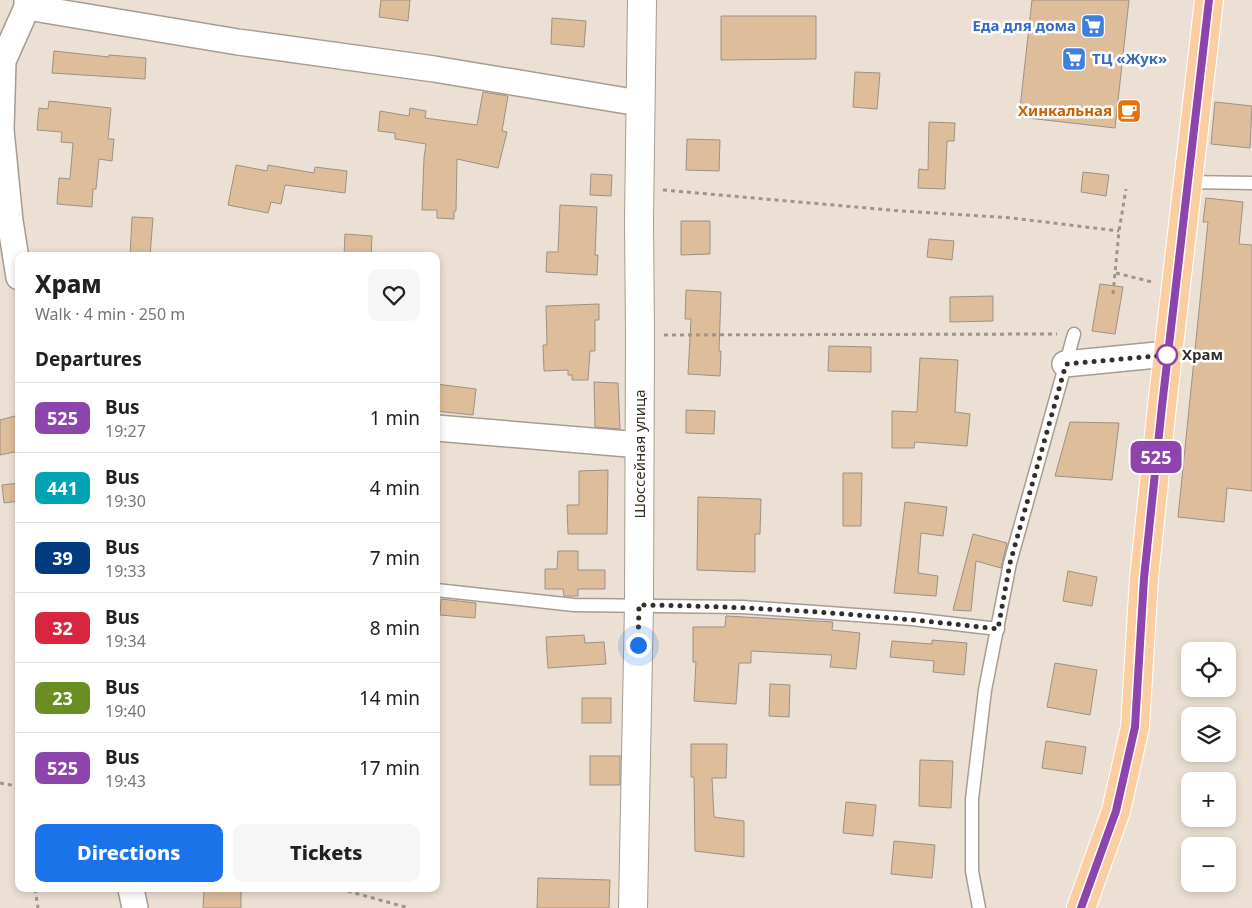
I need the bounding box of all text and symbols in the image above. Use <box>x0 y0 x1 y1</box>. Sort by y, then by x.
supermarket icon: Еда для дома <box>1080 13 1106 39</box>
place label: Еда для дома <box>973 15 1076 35</box>
supermarket icon: ТЦ «Жук» <box>1061 46 1087 72</box>
place label: ТЦ «Жук» <box>1092 48 1167 68</box>
cafe icon: Хинкальная <box>1116 98 1142 124</box>
place label: Хинкальная <box>1018 100 1112 120</box>
text: Храм <box>35 267 102 300</box>
button: heart <box>368 269 420 321</box>
text: Walk · 4 min · 250 m <box>35 303 185 325</box>
marker: Храм <box>1156 344 1178 366</box>
place label: Храм <box>1182 344 1223 364</box>
text: Departures <box>35 346 142 372</box>
street label: Шоссейная улица <box>629 389 649 519</box>
text: Bus <box>105 394 140 420</box>
text: 1 min <box>370 405 420 431</box>
text: 525 <box>47 406 78 430</box>
text: 19:27 <box>105 420 146 442</box>
line badge: 525 <box>1127 441 1185 473</box>
text: 525 <box>1141 445 1171 469</box>
text: Bus <box>105 464 140 490</box>
text: 4 min <box>370 475 420 501</box>
text: 441 <box>47 476 78 500</box>
text: 19:30 <box>105 490 146 512</box>
text: Bus <box>105 534 140 560</box>
text: 7 min <box>370 545 420 571</box>
text: 39 <box>52 546 73 570</box>
text: 19:33 <box>105 560 146 582</box>
text: Bus <box>105 604 140 630</box>
text: 8 min <box>370 615 420 641</box>
text: 32 <box>52 616 73 640</box>
text: 19:34 <box>105 630 146 652</box>
your location <box>626 633 651 658</box>
map controls <box>1181 642 1236 892</box>
button: locate <box>1181 642 1236 697</box>
text: Bus <box>105 674 140 700</box>
text: 14 min <box>359 685 420 711</box>
text: 23 <box>52 686 73 710</box>
text: 19:40 <box>105 700 146 722</box>
button: layers <box>1181 707 1236 762</box>
text: Bus <box>105 744 140 770</box>
text: 17 min <box>359 755 420 781</box>
text: 525 <box>47 756 78 780</box>
text: 19:43 <box>105 770 146 792</box>
button: + <box>1181 772 1236 827</box>
button: Directions <box>35 824 223 882</box>
button: Tickets <box>233 824 420 882</box>
button: − <box>1181 837 1236 892</box>

